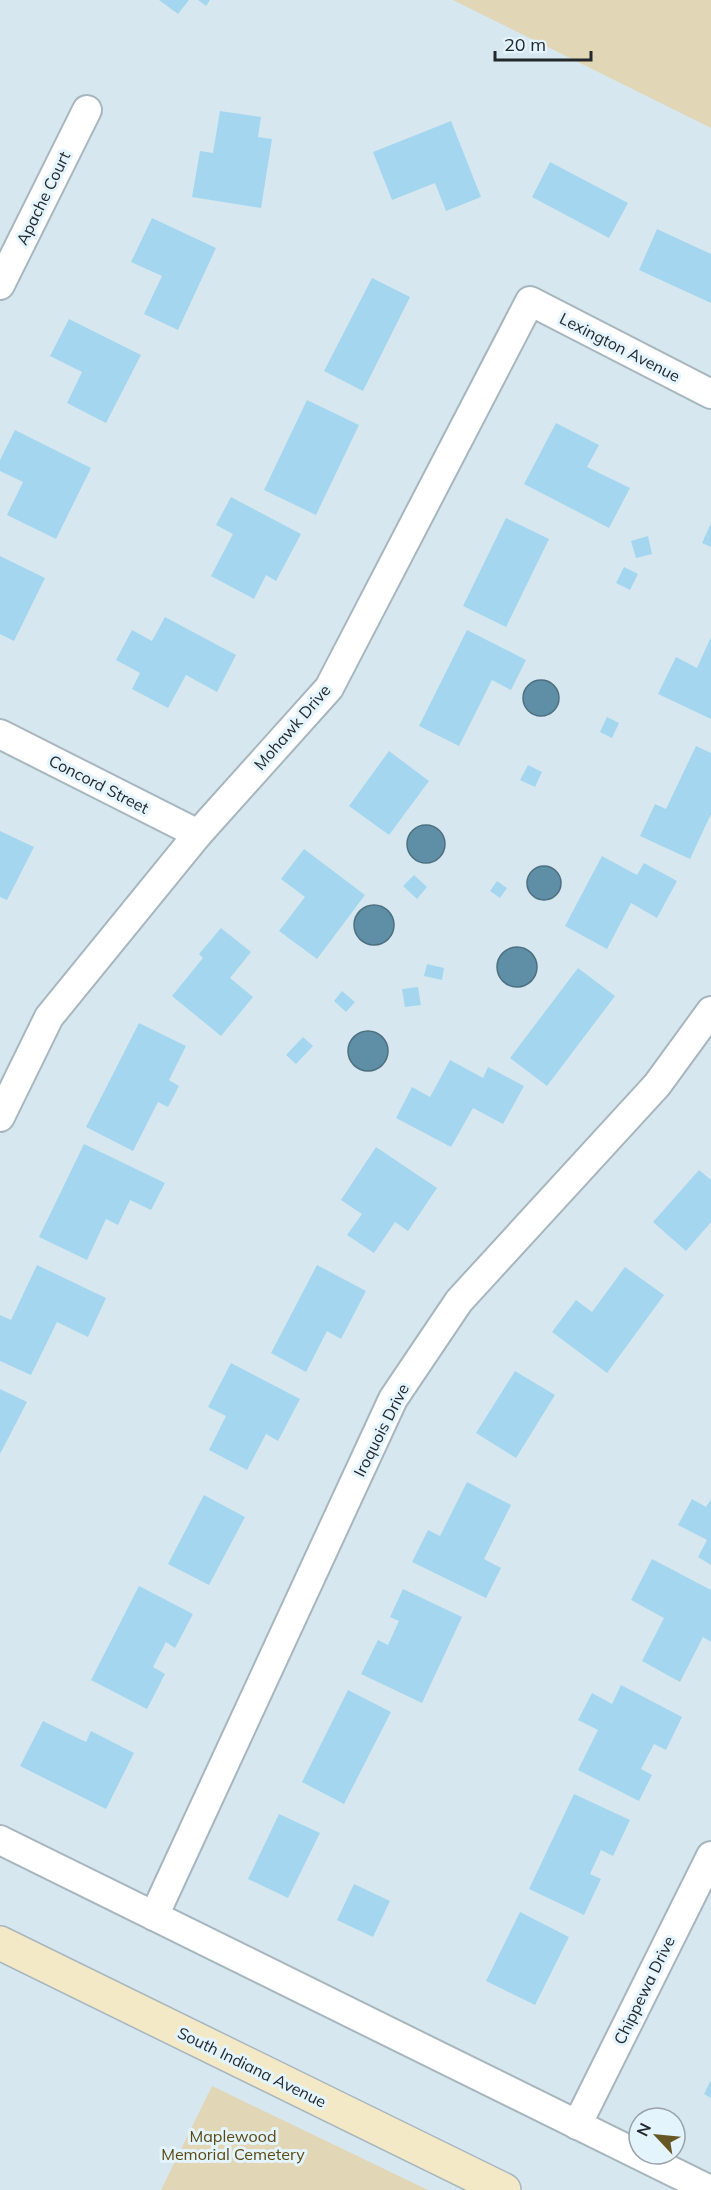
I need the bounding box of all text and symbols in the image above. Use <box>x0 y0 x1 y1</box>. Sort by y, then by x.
scale bar <box>495 24 591 62</box>
text: 20 m <box>504 33 546 56</box>
street label: Apache Court <box>12 148 74 248</box>
street label: Lexington Avenue <box>556 308 684 386</box>
street label: Mohawk Drive <box>249 680 335 774</box>
street label: Concord Street <box>46 750 153 818</box>
street label: Iroquois Drive <box>349 1380 413 1480</box>
street label: Chippewa Drive <box>609 1933 679 2047</box>
street label: South Indiana Avenue <box>174 2022 330 2112</box>
north arrow <box>627 2106 687 2166</box>
text: N <box>632 2120 655 2139</box>
park label: Maplewood Memorial Cemetery <box>161 2126 305 2164</box>

